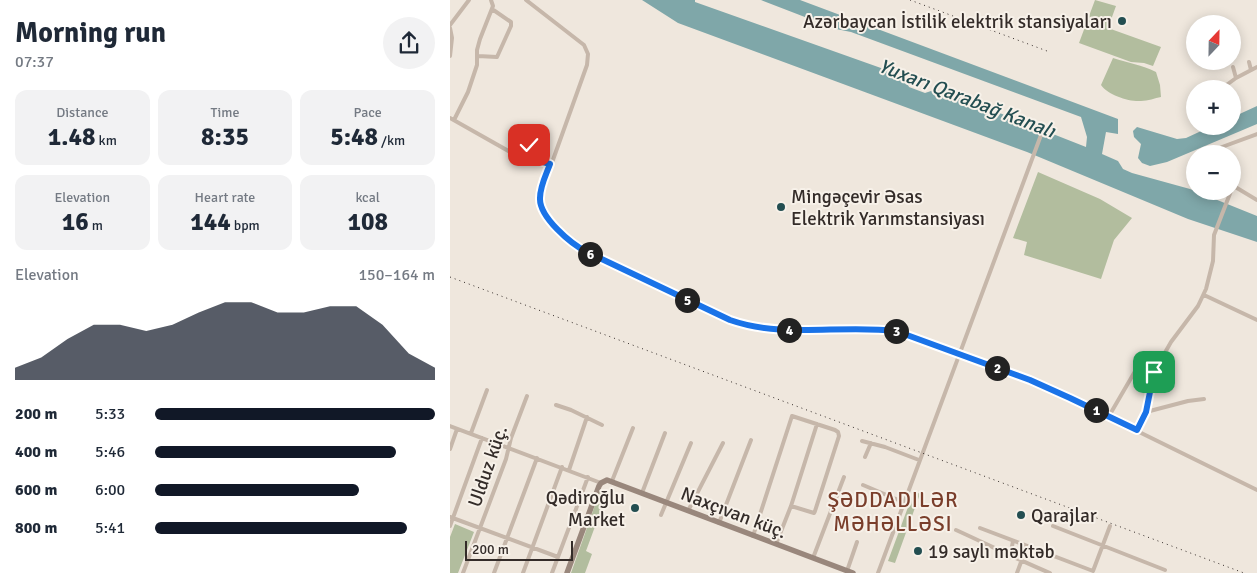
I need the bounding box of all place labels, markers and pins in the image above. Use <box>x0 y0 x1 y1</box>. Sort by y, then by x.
place label: Azərbaycan İstilik elektrik stansiyaları <box>803 10 1112 34</box>
marker: Azərbaycan İstilik elektrik stansiyaları <box>1116 15 1128 27</box>
pin <box>508 124 550 166</box>
place label: Mingəçevir Əsas Elektrik Yarımstansiyası <box>791 185 985 231</box>
marker: Mingəçevir Əsas Elektrik Yarımstansiyası <box>775 201 787 213</box>
pin: 6 <box>578 242 602 266</box>
pin: 5 <box>674 288 700 312</box>
pin: 4 <box>776 318 802 342</box>
pin: 3 <box>884 318 908 344</box>
pin <box>1133 351 1175 393</box>
pin: 2 <box>984 356 1010 380</box>
pin: 1 <box>1084 398 1108 422</box>
place label: Qədiroğlu Market <box>546 486 625 532</box>
marker: Qədiroğlu Market <box>629 502 641 514</box>
place label: Qarajlar <box>1031 504 1097 528</box>
marker: Qarajlar <box>1015 509 1027 521</box>
place label: 19 saylı məktəb <box>928 540 1055 564</box>
marker: 19 saylı məktəb <box>912 545 924 557</box>

